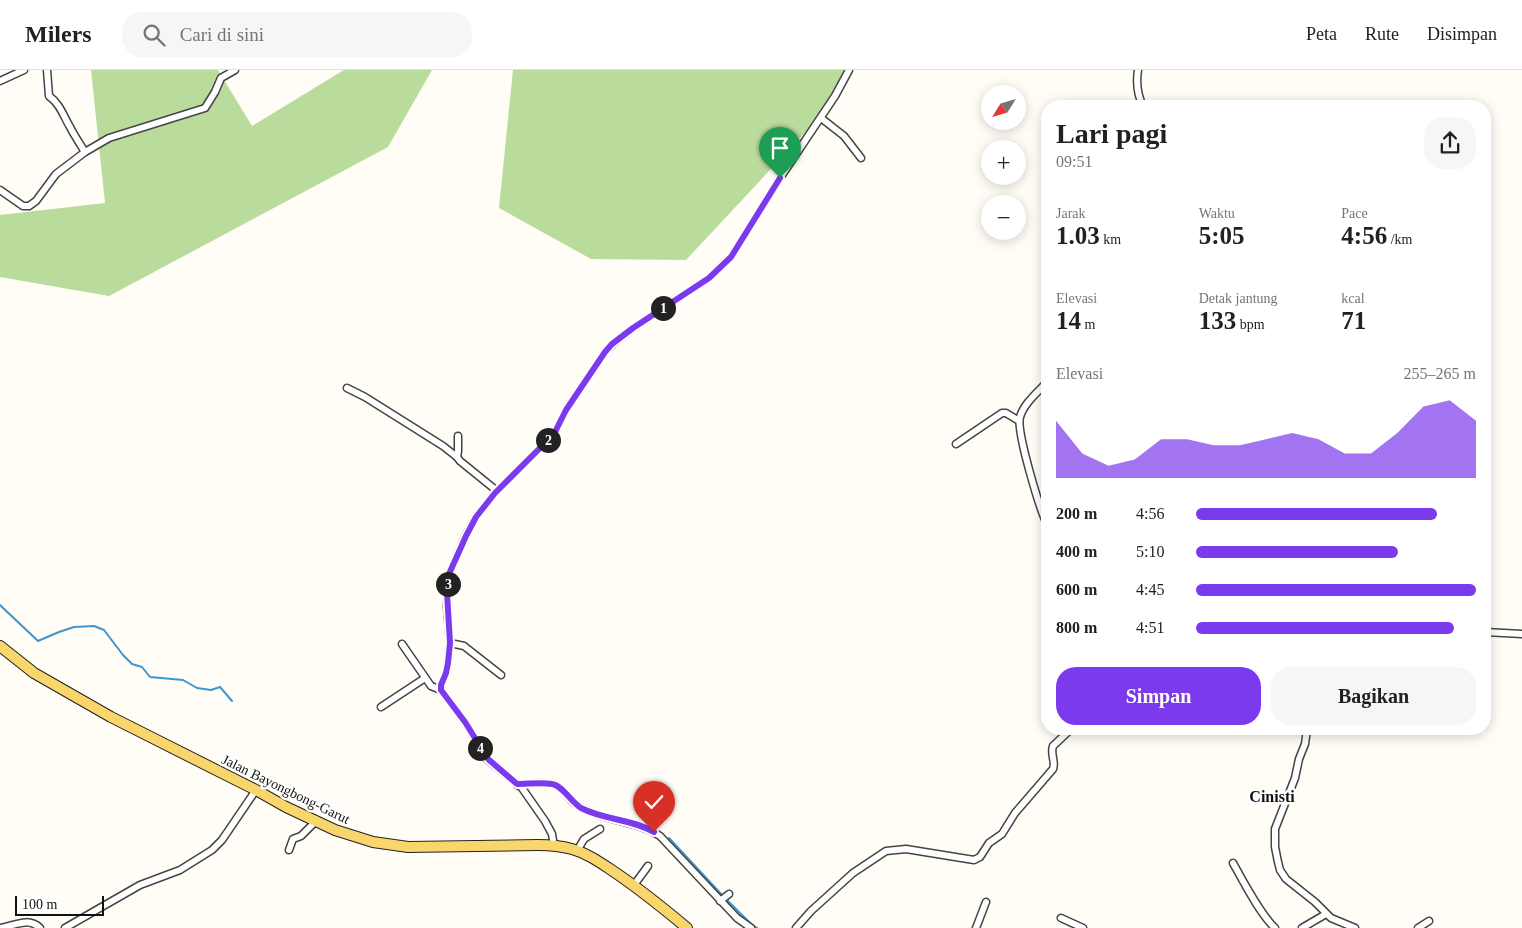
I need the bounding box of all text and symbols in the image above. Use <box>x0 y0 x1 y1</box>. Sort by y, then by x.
search box <box>122 12 472 57</box>
text: Milers <box>25 21 92 47</box>
icon: search <box>140 21 168 49</box>
text: Cari di sini <box>180 24 264 45</box>
text: Peta <box>1306 24 1337 44</box>
text: Rute <box>1365 24 1399 44</box>
text: Disimpan <box>1427 24 1497 44</box>
north arrow <box>981 85 1026 130</box>
map controls <box>981 85 1026 240</box>
button: share <box>1424 117 1476 169</box>
text: Lari pagi <box>1056 118 1167 149</box>
pin <box>759 127 801 178</box>
icon: arrive <box>766 134 794 162</box>
button: + <box>981 140 1026 185</box>
text: 09:51 <box>1056 153 1092 170</box>
button: − <box>981 195 1026 240</box>
text: Jarak <box>1056 206 1086 221</box>
text: Waktu <box>1199 206 1235 221</box>
text: Pace <box>1341 206 1368 221</box>
text: 1.03 <box>1056 222 1100 249</box>
text: 5:05 <box>1199 222 1244 249</box>
text: 4:56 <box>1341 222 1387 249</box>
text: km <box>1100 232 1121 247</box>
text: /km <box>1387 232 1412 247</box>
text: Elevasi <box>1056 291 1097 306</box>
text: Detak jantung <box>1199 291 1278 306</box>
text: kcal <box>1341 291 1365 306</box>
pin: 1 <box>650 296 676 320</box>
text: 1 <box>660 301 667 316</box>
text: 14 <box>1056 307 1081 334</box>
text: 133 <box>1199 307 1236 334</box>
text: 71 <box>1341 307 1366 334</box>
text: m <box>1081 317 1095 332</box>
text: bpm <box>1236 317 1265 332</box>
text: Elevasi <box>1056 365 1103 382</box>
text: 255–265 m <box>1404 365 1476 382</box>
pin: 2 <box>536 428 560 452</box>
text: 2 <box>545 433 552 448</box>
text: 200 m <box>1056 505 1097 522</box>
text: 4:56 <box>1136 505 1164 522</box>
text: 400 m <box>1056 543 1097 560</box>
text: 5:10 <box>1136 543 1164 560</box>
pin: 3 <box>436 572 460 596</box>
text: 3 <box>445 577 452 592</box>
text: 600 m <box>1056 581 1097 598</box>
text: 4:45 <box>1136 581 1164 598</box>
text: 800 m <box>1056 619 1097 636</box>
text: 4:51 <box>1136 619 1164 636</box>
button: Simpan <box>1056 667 1261 725</box>
button: Bagikan <box>1271 667 1476 725</box>
pin: 4 <box>468 736 492 760</box>
text: 4 <box>477 741 484 756</box>
street label: Jalan Bayongbong-Garut <box>219 752 352 827</box>
pin <box>633 781 675 832</box>
icon: check <box>640 788 668 816</box>
district label: Cinisti <box>1249 788 1295 805</box>
scale bar <box>15 893 104 916</box>
text: 100 m <box>22 897 57 912</box>

